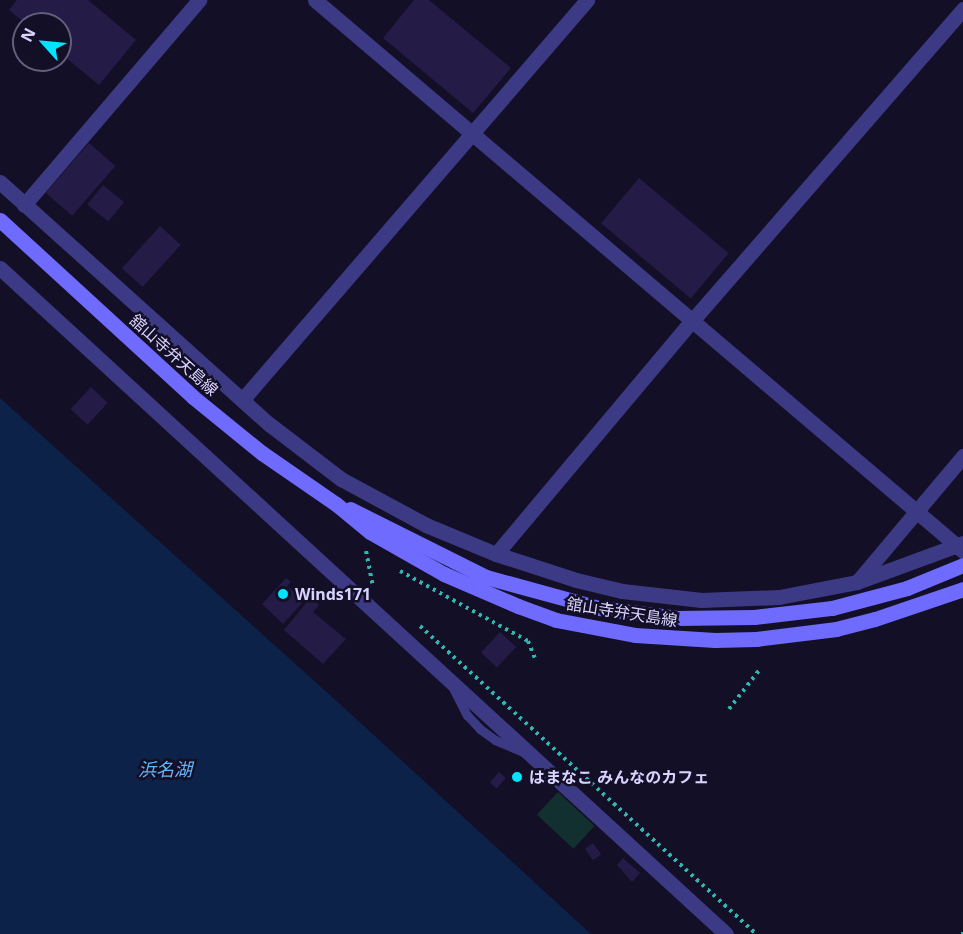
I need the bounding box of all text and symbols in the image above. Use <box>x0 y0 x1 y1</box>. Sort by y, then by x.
north arrow <box>12 12 72 72</box>
text: N <box>15 24 40 46</box>
street label: 舘山寺弁天島線 <box>126 310 222 400</box>
place label: Winds171 <box>295 584 371 604</box>
marker: Winds171 <box>276 587 290 601</box>
street label: 舘山寺弁天島線 <box>565 594 679 630</box>
water label: 浜名湖 <box>138 758 192 780</box>
place label: はまなこ みんなのカフェ <box>529 767 709 787</box>
marker: はまなこ みんなのカフェ <box>510 770 524 784</box>

